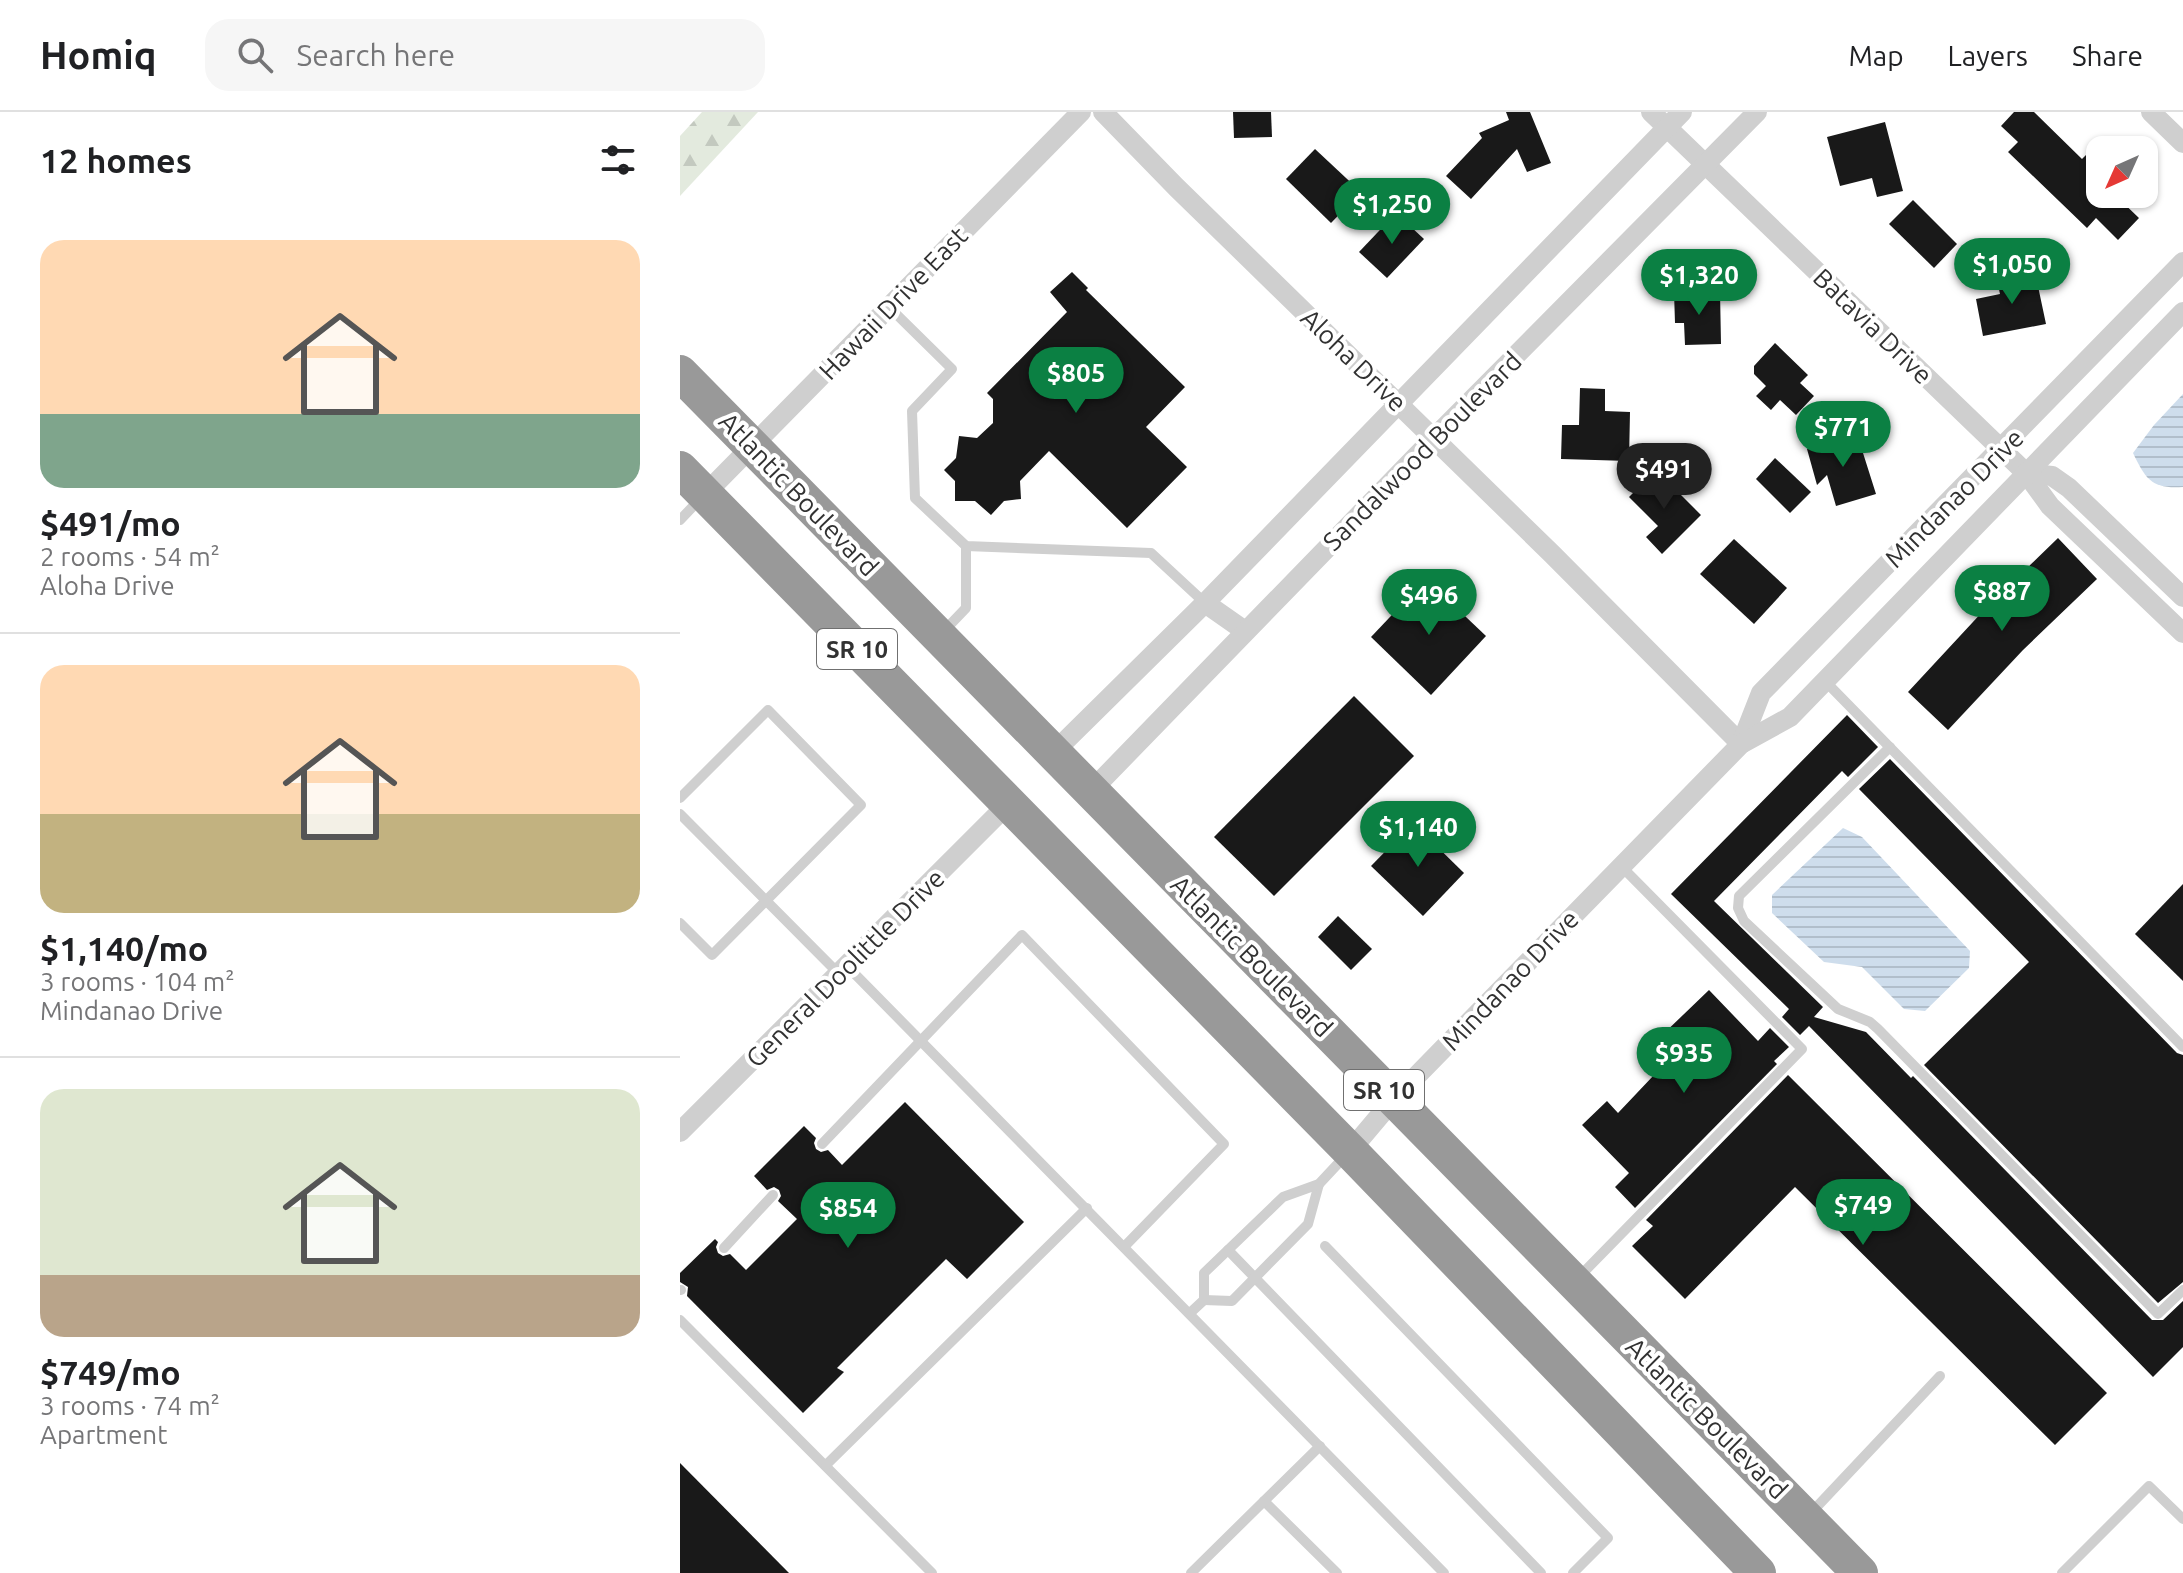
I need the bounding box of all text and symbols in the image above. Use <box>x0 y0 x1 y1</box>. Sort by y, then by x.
search box <box>205 19 765 91</box>
icon: search <box>233 33 277 77</box>
text: Homiq <box>40 34 157 76</box>
text: Search here <box>297 38 455 72</box>
text: Map <box>1848 40 1904 71</box>
text: Layers <box>1948 40 2028 71</box>
text: Share <box>2072 40 2143 71</box>
north arrow <box>2086 136 2158 208</box>
map controls <box>2086 136 2158 208</box>
icon: filters <box>596 138 640 182</box>
text: 12 homes <box>40 141 192 179</box>
pin: $1,250 <box>1327 178 1457 246</box>
text: $1,250 <box>1352 189 1432 218</box>
street label: Hawaii Drive East <box>813 221 973 385</box>
pin: $1,050 <box>1947 238 2077 306</box>
pin: $1,320 <box>1634 249 1764 317</box>
text: $1,050 <box>1972 249 2052 278</box>
text: $1,320 <box>1659 260 1739 289</box>
street label: Batavia Drive <box>1808 262 1938 390</box>
icon: home <box>268 292 412 436</box>
street label: Aloha Drive <box>1296 303 1412 417</box>
street label: Sandalwood Boulevard <box>1317 346 1527 556</box>
pin: $805 <box>1029 347 1123 415</box>
text: $805 <box>1047 358 1105 387</box>
pin: $771 <box>1796 401 1890 469</box>
street label: Atlantic Boulevard <box>714 406 884 582</box>
text: $771 <box>1814 412 1872 441</box>
street label: Mindanao Drive <box>1879 423 2029 573</box>
pin: $491 <box>1617 443 1711 511</box>
text: $491 <box>1635 454 1693 483</box>
text: $491/mo <box>40 504 181 542</box>
text: 2 rooms · 54 m² <box>40 542 220 571</box>
pin: $887 <box>1955 565 2049 633</box>
pin: $496 <box>1382 569 1476 637</box>
text: Aloha Drive <box>40 571 175 600</box>
text: $887 <box>1973 576 2031 605</box>
text: $496 <box>1400 580 1458 609</box>
road number: SR 10 <box>817 629 897 669</box>
icon: home <box>268 717 412 861</box>
pin: $1,140 <box>1353 801 1483 869</box>
text: $1,140 <box>1378 812 1458 841</box>
street label: General Doolittle Drive <box>740 863 950 1073</box>
street label: Atlantic Boulevard <box>1166 870 1338 1042</box>
street label: Mindanao Drive <box>1436 904 1584 1056</box>
text: $1,140/mo <box>40 929 208 967</box>
text: 3 rooms · 104 m² <box>40 967 235 996</box>
text: Mindanao Drive <box>40 996 223 1025</box>
pin: $935 <box>1637 1027 1731 1095</box>
text: $935 <box>1655 1038 1713 1067</box>
road number: SR 10 <box>1344 1070 1424 1110</box>
icon: home <box>268 1141 412 1285</box>
pin: $749 <box>1816 1179 1910 1247</box>
pin: $854 <box>801 1182 895 1250</box>
text: $749 <box>1834 1190 1892 1219</box>
text: $854 <box>819 1193 877 1222</box>
street label: Atlantic Boulevard <box>1621 1332 1793 1504</box>
text: $749/mo <box>40 1353 181 1391</box>
text: 3 rooms · 74 m² <box>40 1391 220 1420</box>
text: Apartment <box>40 1420 167 1449</box>

